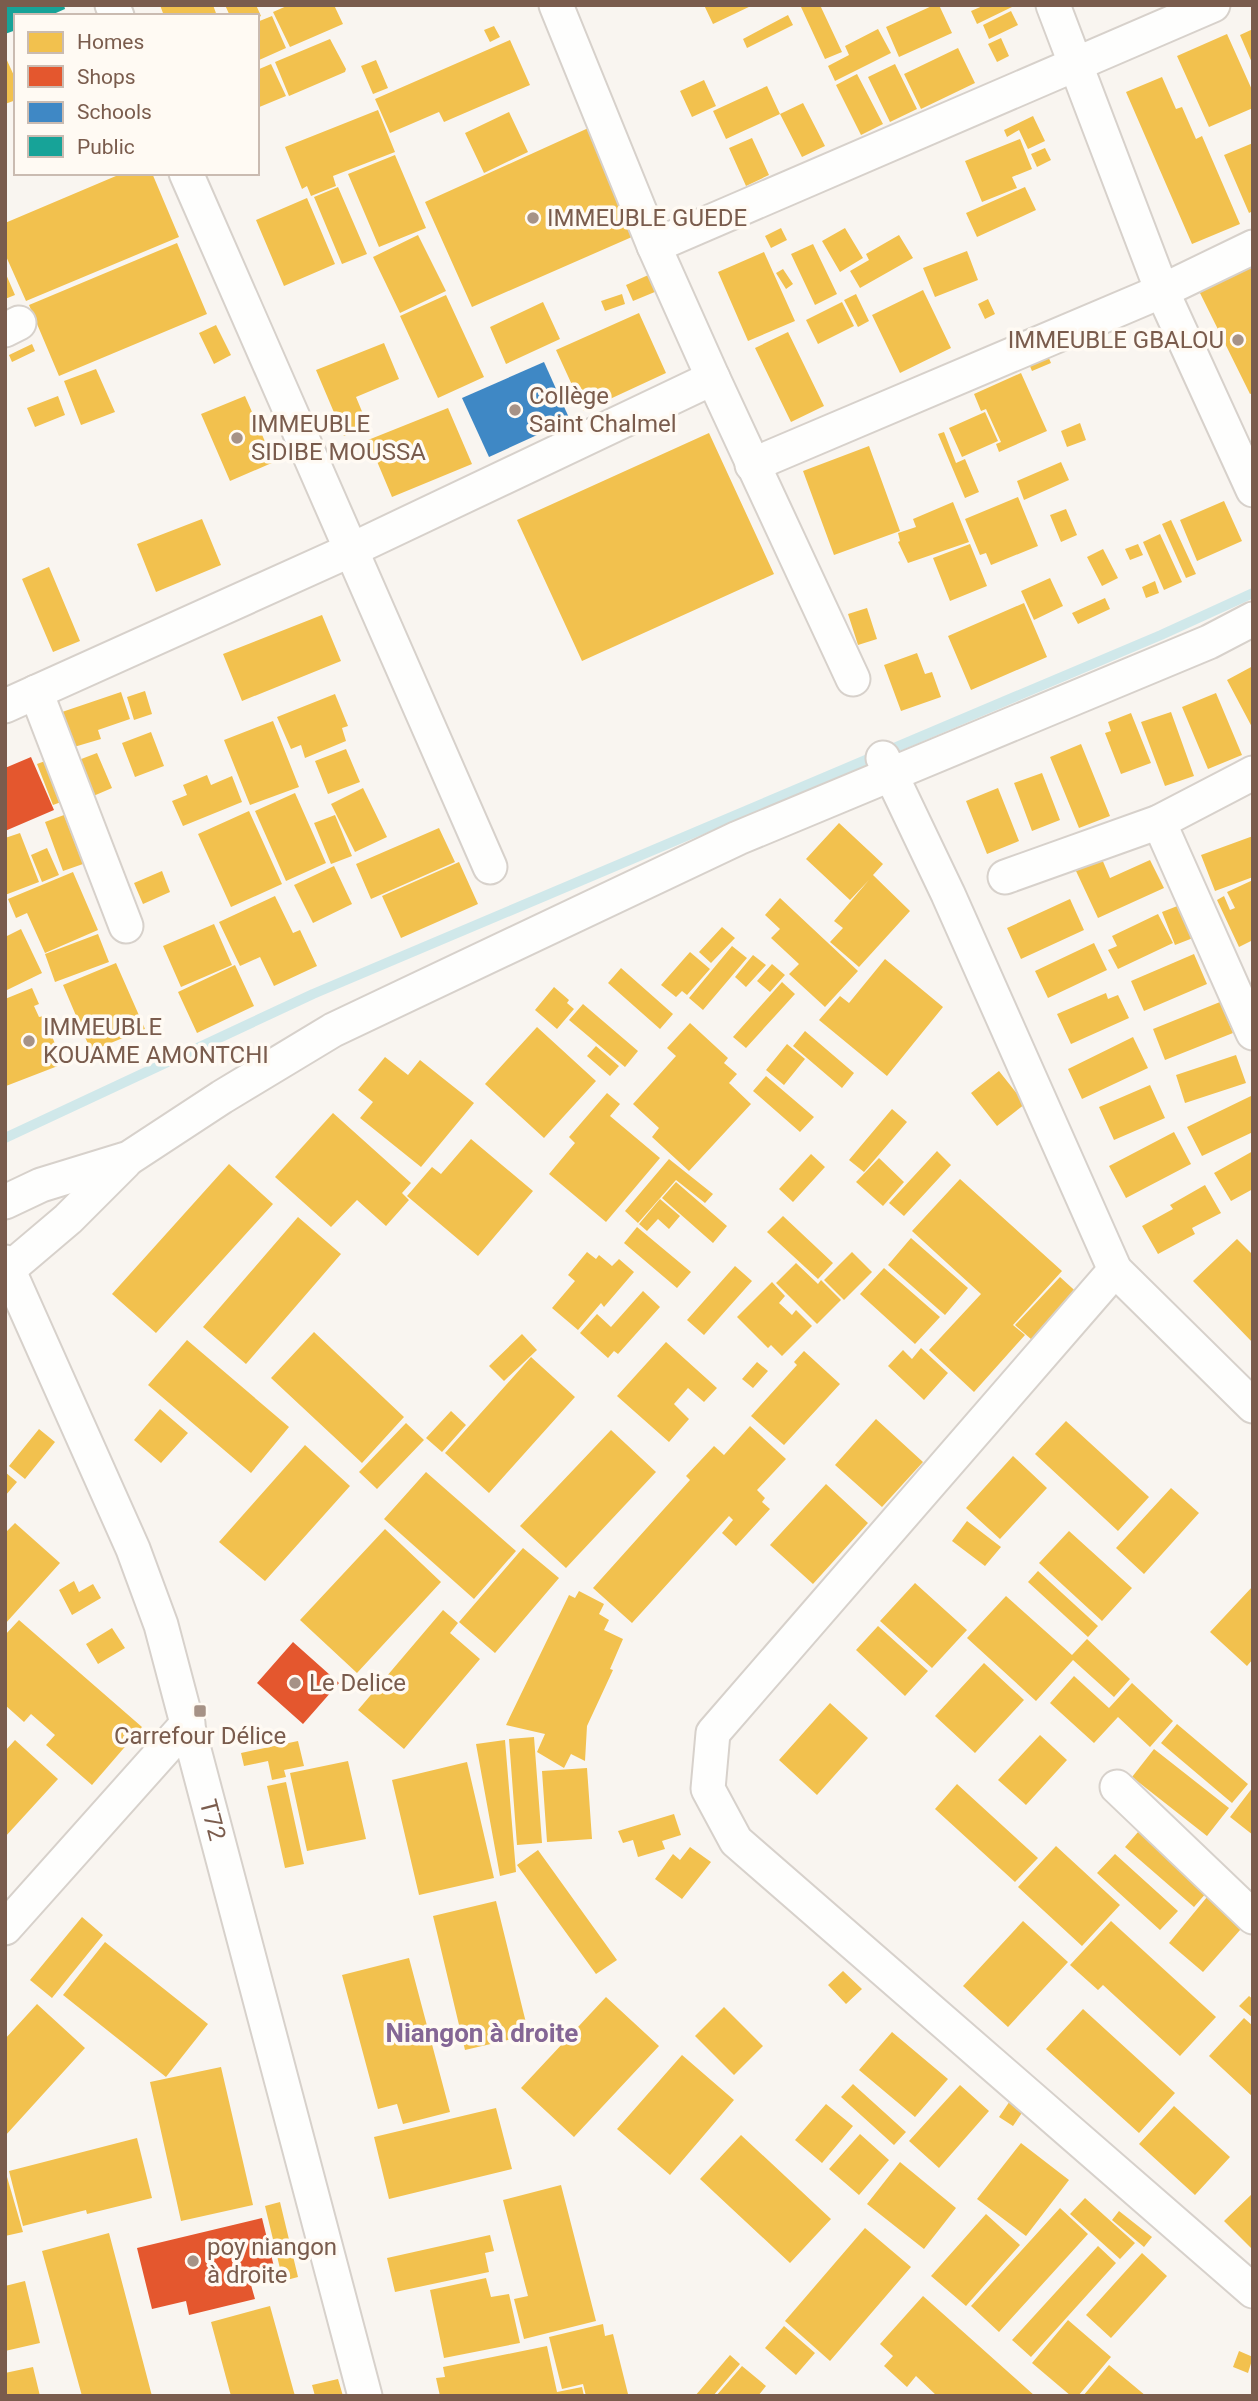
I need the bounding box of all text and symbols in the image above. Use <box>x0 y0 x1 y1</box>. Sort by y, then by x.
legend <box>14 14 259 175</box>
text: Homes <box>77 30 144 54</box>
text: Shops <box>77 65 136 89</box>
text: Schools <box>77 100 152 124</box>
text: Public <box>77 135 135 159</box>
place label: IMMEUBLE GUEDE <box>547 204 747 232</box>
marker: IMMEUBLE GUEDE <box>525 210 541 226</box>
place label: IMMEUBLE GBALOU <box>1008 326 1224 354</box>
marker: IMMEUBLE GBALOU <box>1230 332 1246 348</box>
place label: Collège Saint Chalmel <box>529 382 677 438</box>
marker: Collège Saint Chalmel <box>507 402 523 418</box>
place label: IMMEUBLE SIDIBE MOUSSA <box>251 410 426 466</box>
marker: IMMEUBLE SIDIBE MOUSSA <box>229 430 245 446</box>
place label: IMMEUBLE KOUAME AMONTCHI <box>43 1013 269 1069</box>
marker: IMMEUBLE KOUAME AMONTCHI <box>21 1033 37 1049</box>
place label: Le Delice <box>309 1669 406 1697</box>
marker: Le Delice <box>287 1675 303 1691</box>
marker: Carrefour Délice <box>192 1703 208 1719</box>
place label: Carrefour Délice <box>114 1722 286 1750</box>
street label: T72 <box>194 1796 231 1844</box>
district label: Niangon à droite <box>386 2018 578 2048</box>
place label: poy niangon à droite <box>207 2233 337 2289</box>
marker: poy niangon à droite <box>185 2253 201 2269</box>

